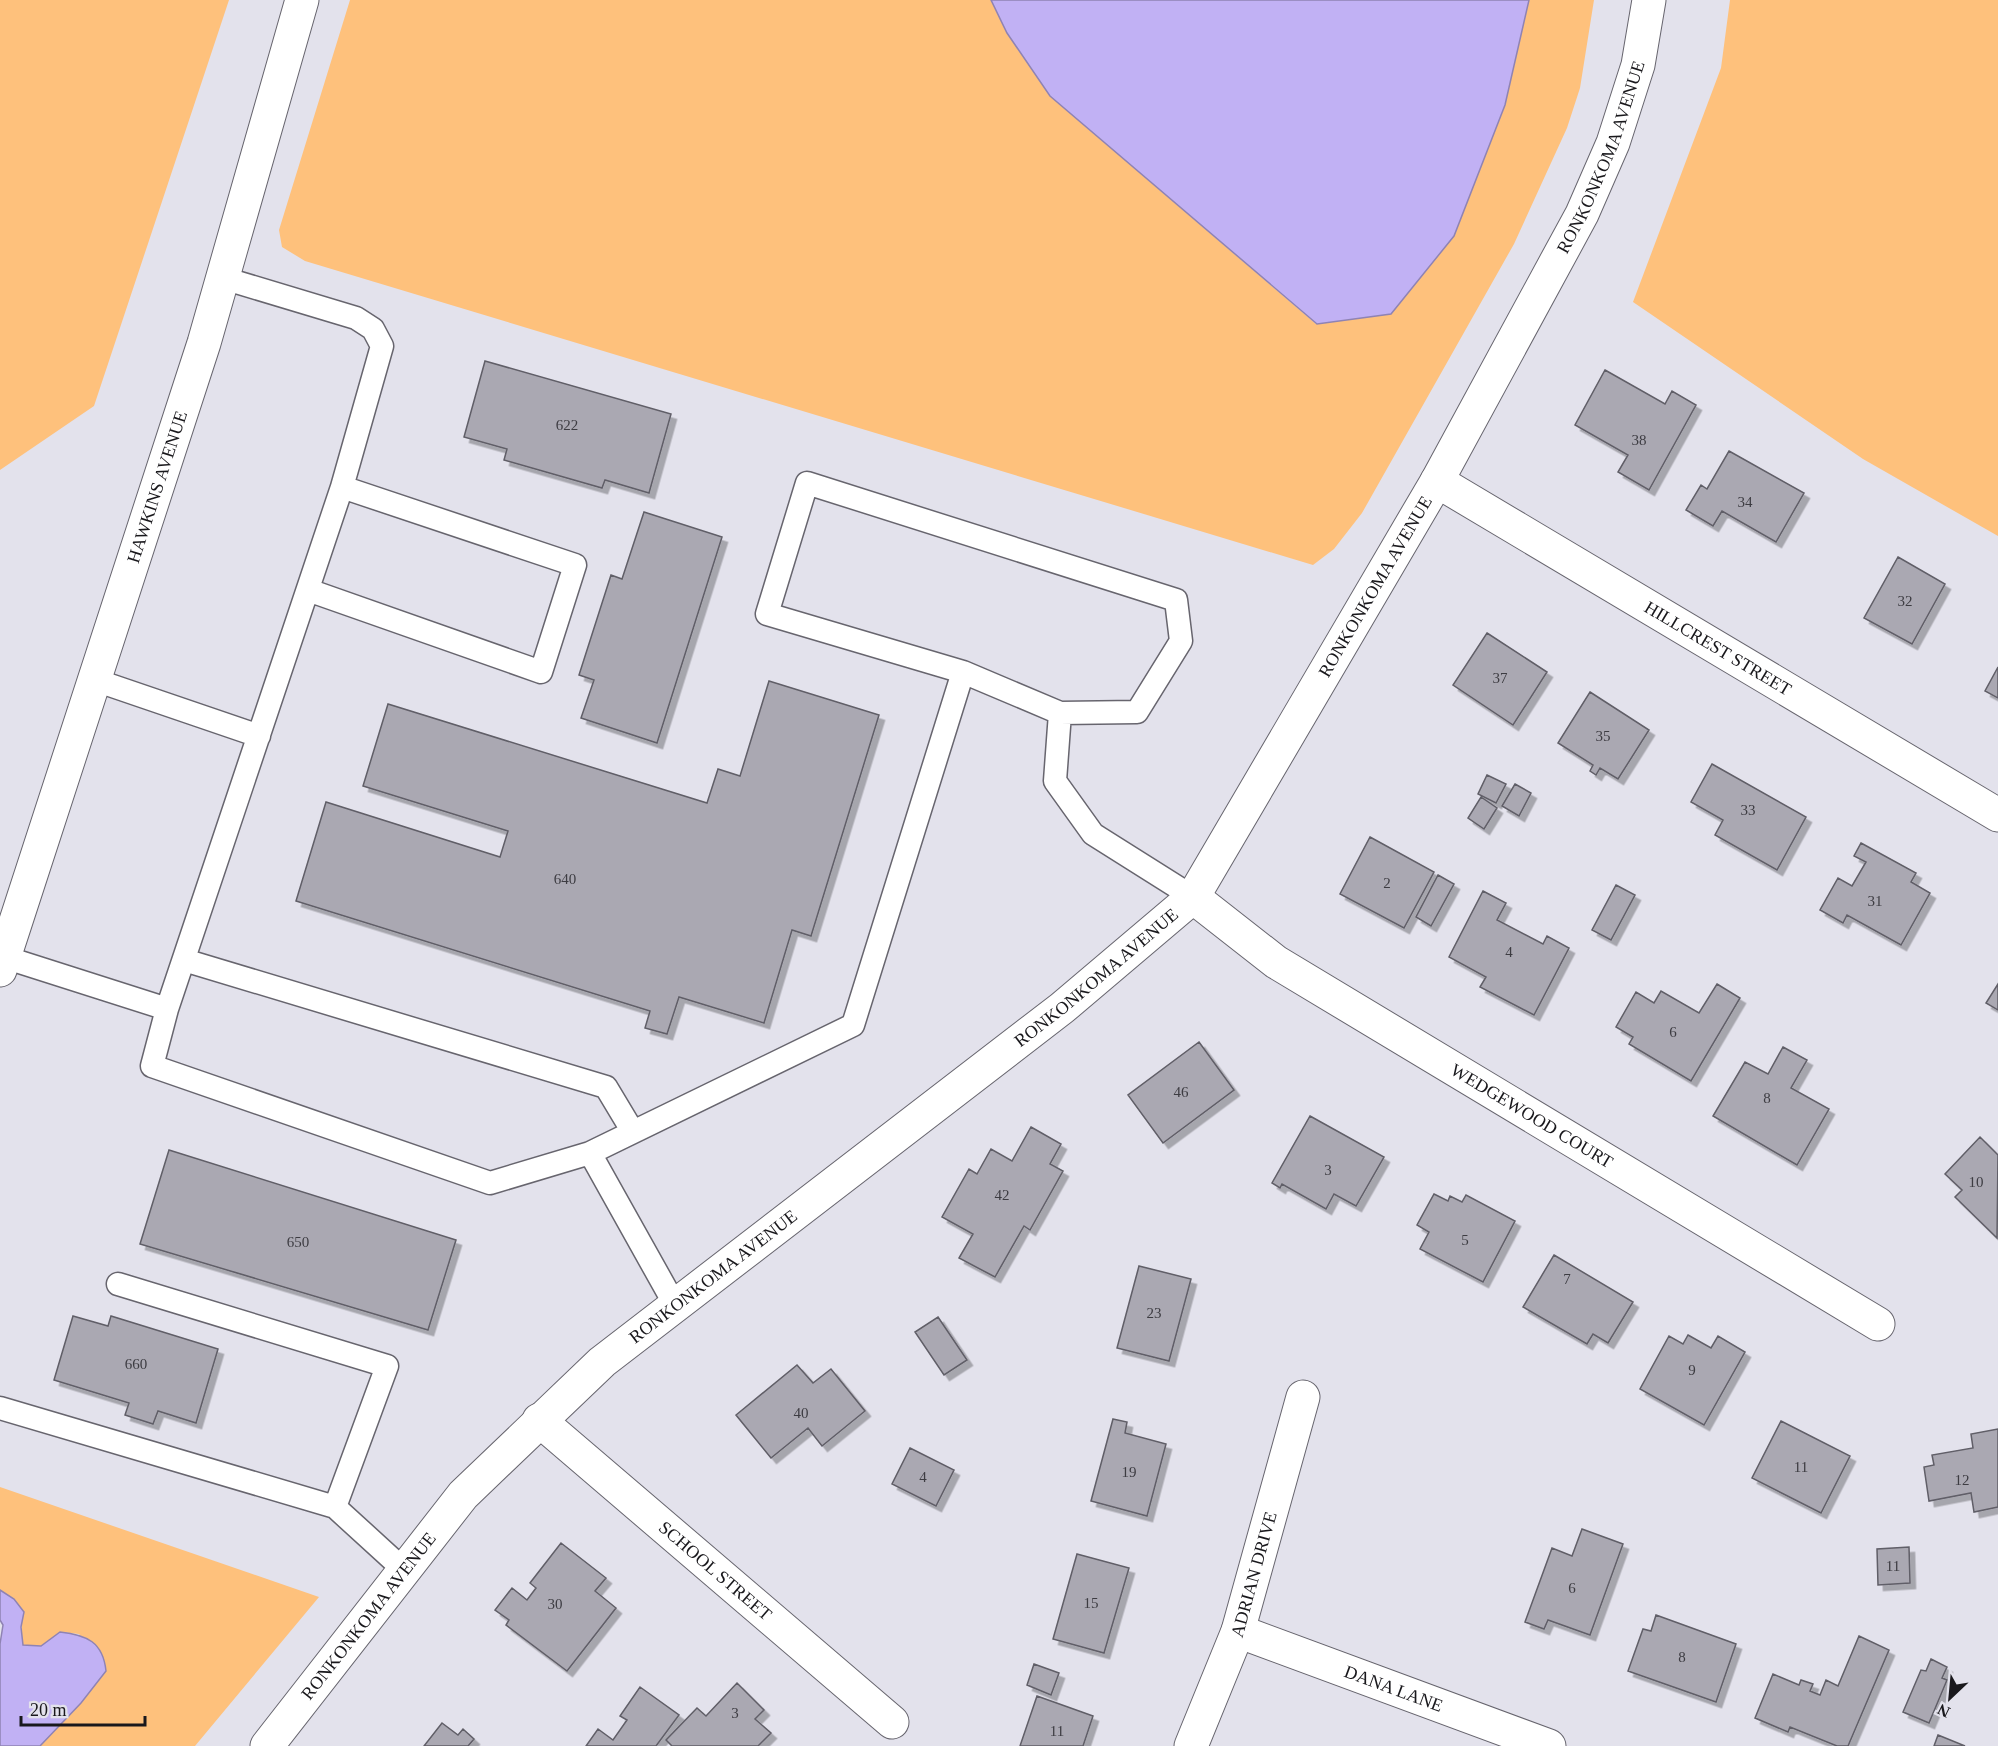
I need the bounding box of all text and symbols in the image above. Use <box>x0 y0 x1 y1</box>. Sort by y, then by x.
street label: RONKONKOMA AVENUE <box>1553 58 1649 257</box>
street label: HAWKINS AVENUE <box>123 408 191 566</box>
house number: 622 <box>556 417 578 433</box>
house number: 38 <box>1632 432 1647 448</box>
street label: RONKONKOMA AVENUE <box>1314 492 1436 680</box>
house number: 34 <box>1738 494 1753 510</box>
house number: 32 <box>1898 593 1913 609</box>
street label: HILLCREST STREET <box>1641 597 1795 700</box>
house number: 37 <box>1493 670 1508 686</box>
house number: 35 <box>1596 728 1611 744</box>
house number: 33 <box>1741 802 1756 818</box>
house number: 640 <box>554 871 576 887</box>
house number: 2 <box>1383 875 1391 891</box>
house number: 31 <box>1868 893 1883 909</box>
street label: RONKONKOMA AVENUE <box>1010 904 1182 1051</box>
house number: 4 <box>1505 944 1513 960</box>
house number: 6 <box>1669 1024 1677 1040</box>
street label: WEDGEWOOD COURT <box>1447 1060 1616 1172</box>
house number: 46 <box>1174 1084 1189 1100</box>
house number: 8 <box>1763 1090 1771 1106</box>
house number: 3 <box>1324 1162 1332 1178</box>
house number: 10 <box>1969 1174 1984 1190</box>
house number: 42 <box>995 1187 1010 1203</box>
street label: RONKONKOMA AVENUE <box>625 1206 801 1347</box>
house number: 5 <box>1461 1232 1469 1248</box>
house number: 650 <box>287 1234 309 1250</box>
house number: 7 <box>1563 1271 1571 1287</box>
house number: 23 <box>1147 1305 1162 1321</box>
house number: 660 <box>125 1356 147 1372</box>
house number: 9 <box>1688 1362 1696 1378</box>
house number: 40 <box>794 1405 809 1421</box>
house number: 11 <box>1794 1459 1808 1475</box>
house number: 19 <box>1122 1464 1137 1480</box>
house number: 4 <box>919 1469 927 1485</box>
house number: 12 <box>1955 1472 1970 1488</box>
street label: ADRIAN DRIVE <box>1227 1509 1281 1639</box>
street label: SCHOOL STREET <box>655 1517 776 1625</box>
street label: RONKONKOMA AVENUE <box>297 1529 440 1703</box>
house number: 11 <box>1886 1558 1900 1574</box>
house number: 6 <box>1568 1580 1576 1596</box>
house number: 15 <box>1084 1595 1099 1611</box>
house number: 30 <box>548 1596 563 1612</box>
house number: 8 <box>1678 1649 1686 1665</box>
street label: DANA LANE <box>1342 1661 1446 1716</box>
north arrow <box>1920 1668 1980 1728</box>
scale bar <box>21 1689 146 1727</box>
text: 20 m <box>30 1700 67 1720</box>
text: N <box>1934 1701 1953 1721</box>
house number: 3 <box>731 1705 739 1721</box>
house number: 11 <box>1050 1723 1064 1739</box>

